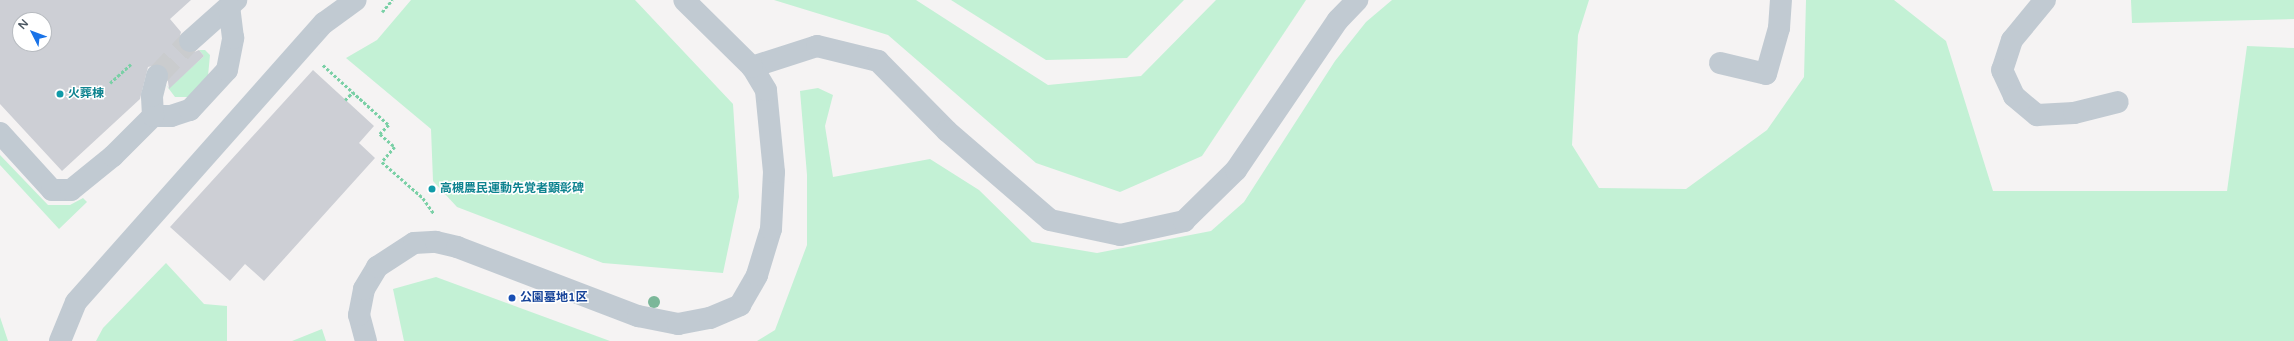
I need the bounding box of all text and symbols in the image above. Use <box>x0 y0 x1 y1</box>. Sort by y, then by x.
north arrow <box>12 12 52 52</box>
text: N <box>16 17 31 32</box>
place label: 火葬棟 <box>68 87 104 101</box>
marker: 火葬棟 <box>55 89 65 99</box>
place label: 高槻農民運動先覚者顕彰碑 <box>440 182 584 196</box>
marker: 高槻農民運動先覚者顕彰碑 <box>427 184 437 194</box>
place label: 公園墓地1区 <box>520 291 588 305</box>
marker: 公園墓地1区 <box>507 293 517 303</box>

